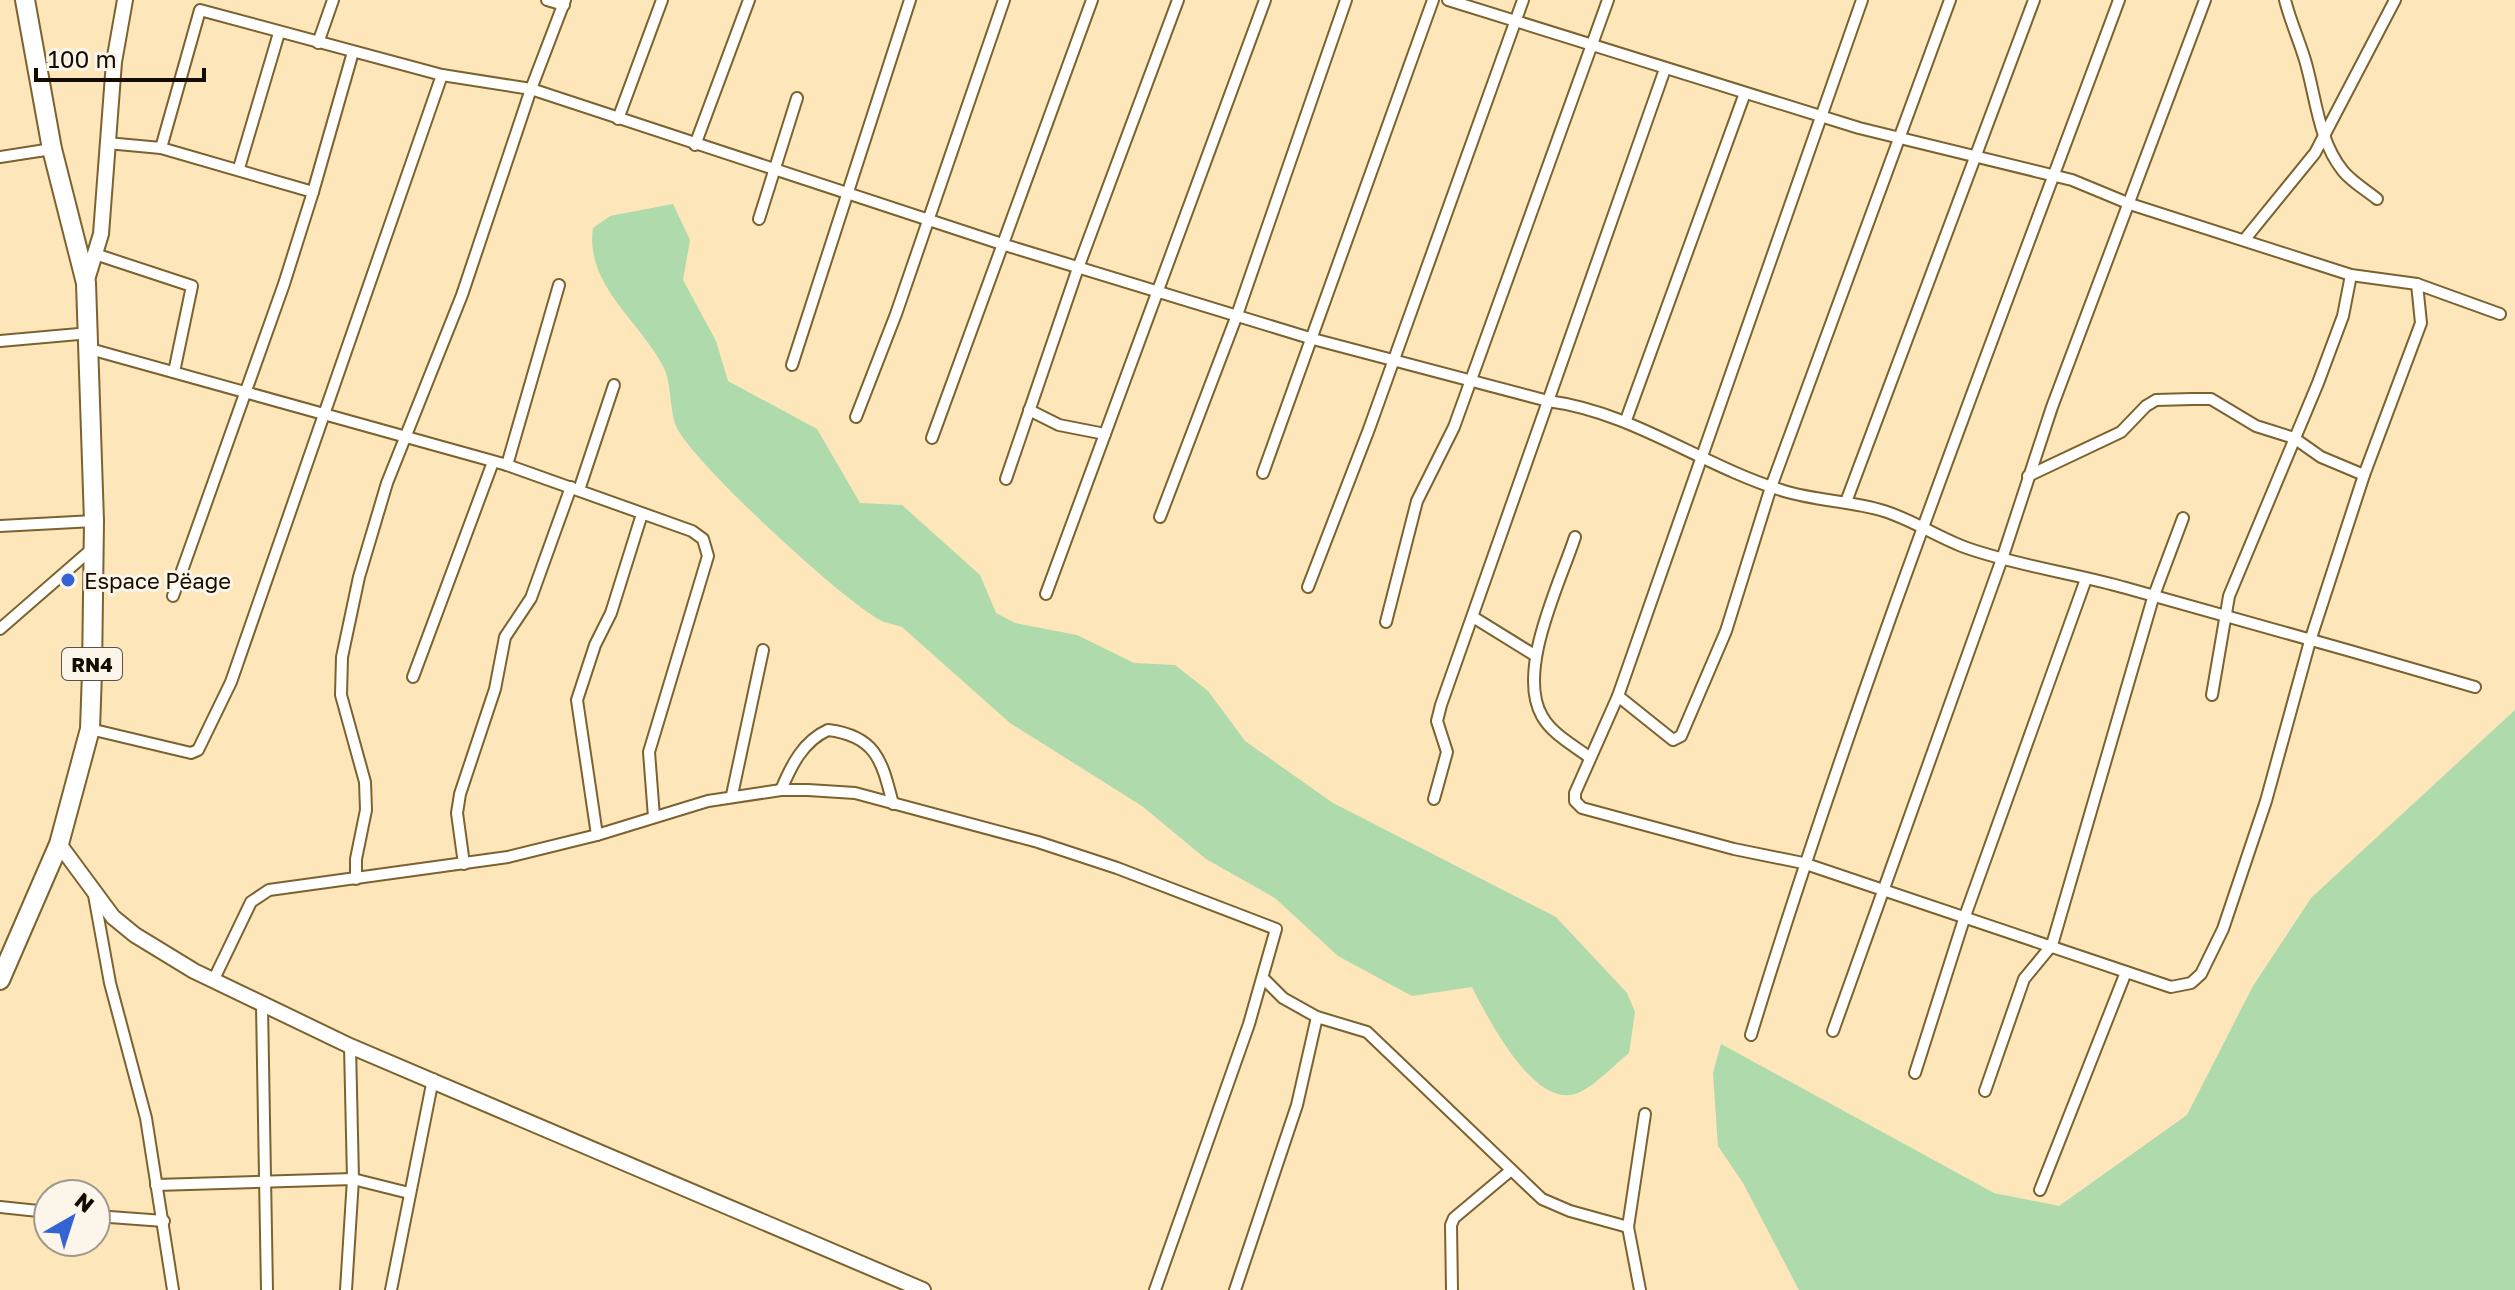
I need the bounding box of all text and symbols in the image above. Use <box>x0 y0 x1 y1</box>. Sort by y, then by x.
scale bar <box>36 32 204 82</box>
text: 100 m <box>48 44 117 73</box>
place label: Espace Pëage <box>84 567 231 594</box>
marker: Espace Pëage <box>59 571 77 589</box>
road number: RN4 <box>62 648 122 680</box>
north arrow <box>32 1178 112 1258</box>
text: N <box>70 1186 100 1218</box>

